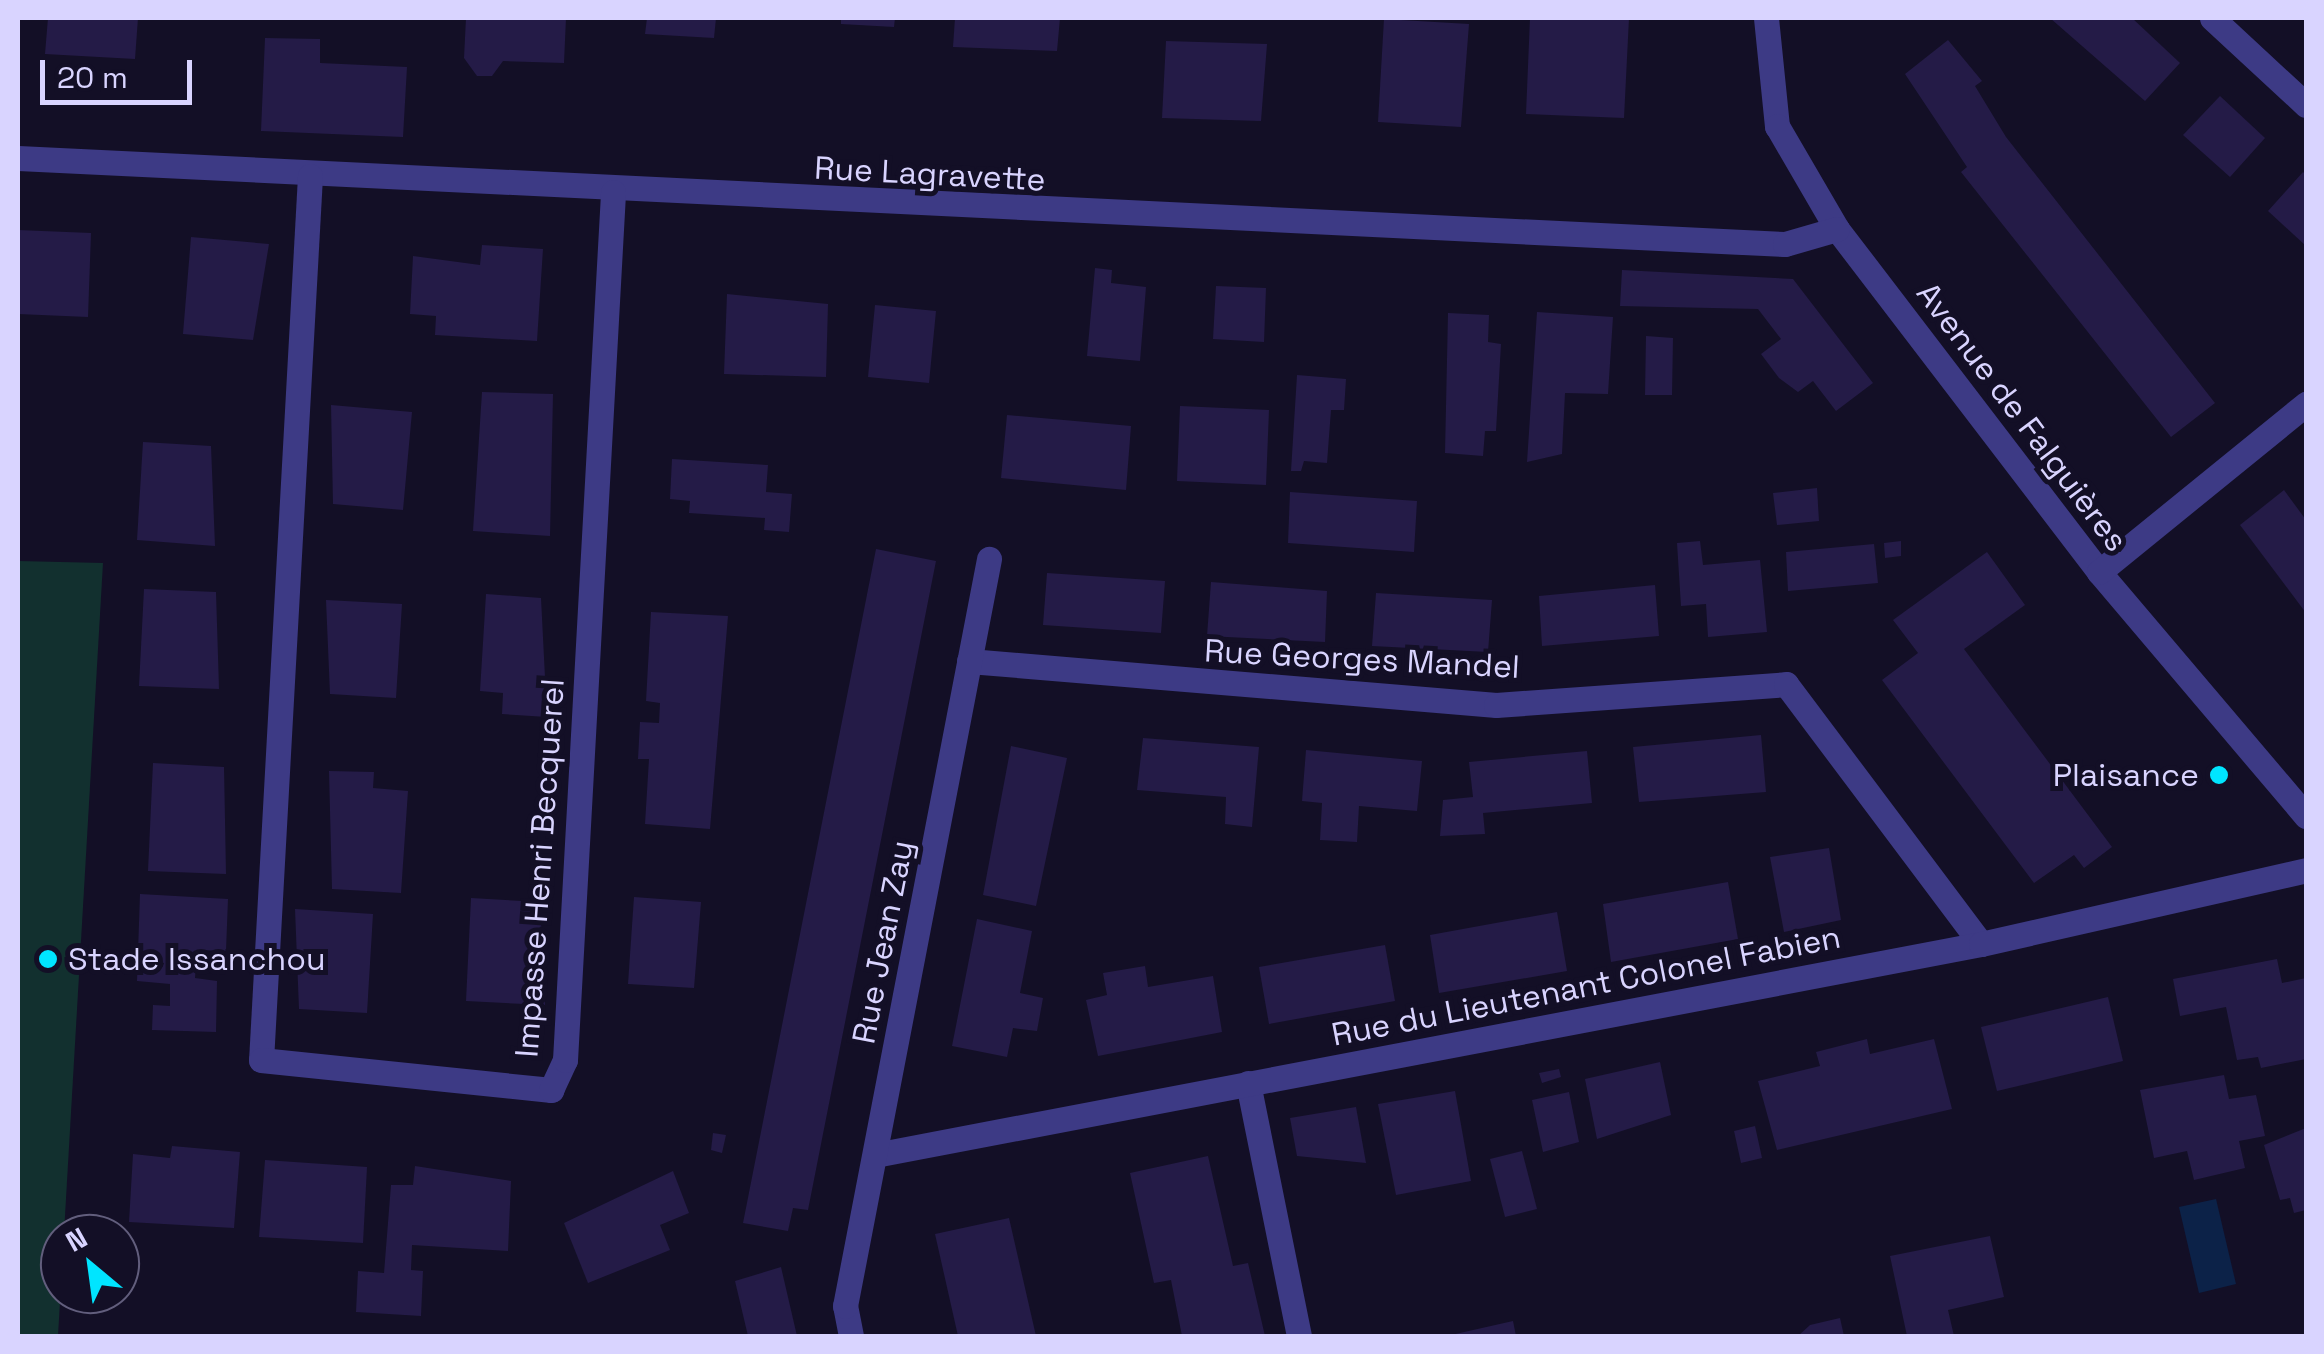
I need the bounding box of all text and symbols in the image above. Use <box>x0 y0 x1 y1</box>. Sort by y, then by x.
scale bar <box>45 40 198 102</box>
text: 20 m <box>57 58 128 97</box>
street label: Rue Lagravette <box>813 149 1047 199</box>
street label: Avenue de Falguières <box>1908 275 2136 559</box>
street label: Rue Georges Mandel <box>1203 632 1521 686</box>
street label: Impasse Henri Becquerel <box>508 677 572 1059</box>
place label: Plaisance <box>2053 756 2199 794</box>
marker: Plaisance <box>2208 764 2230 786</box>
street label: Rue Jean Zay <box>844 837 922 1047</box>
street label: Rue du Lieutenant Colonel Fabien <box>1328 918 1844 1054</box>
place label: Stade Issanchou <box>68 940 326 978</box>
marker: Stade Issanchou <box>37 948 59 970</box>
north arrow <box>40 1214 140 1314</box>
text: N <box>59 1219 93 1260</box>

